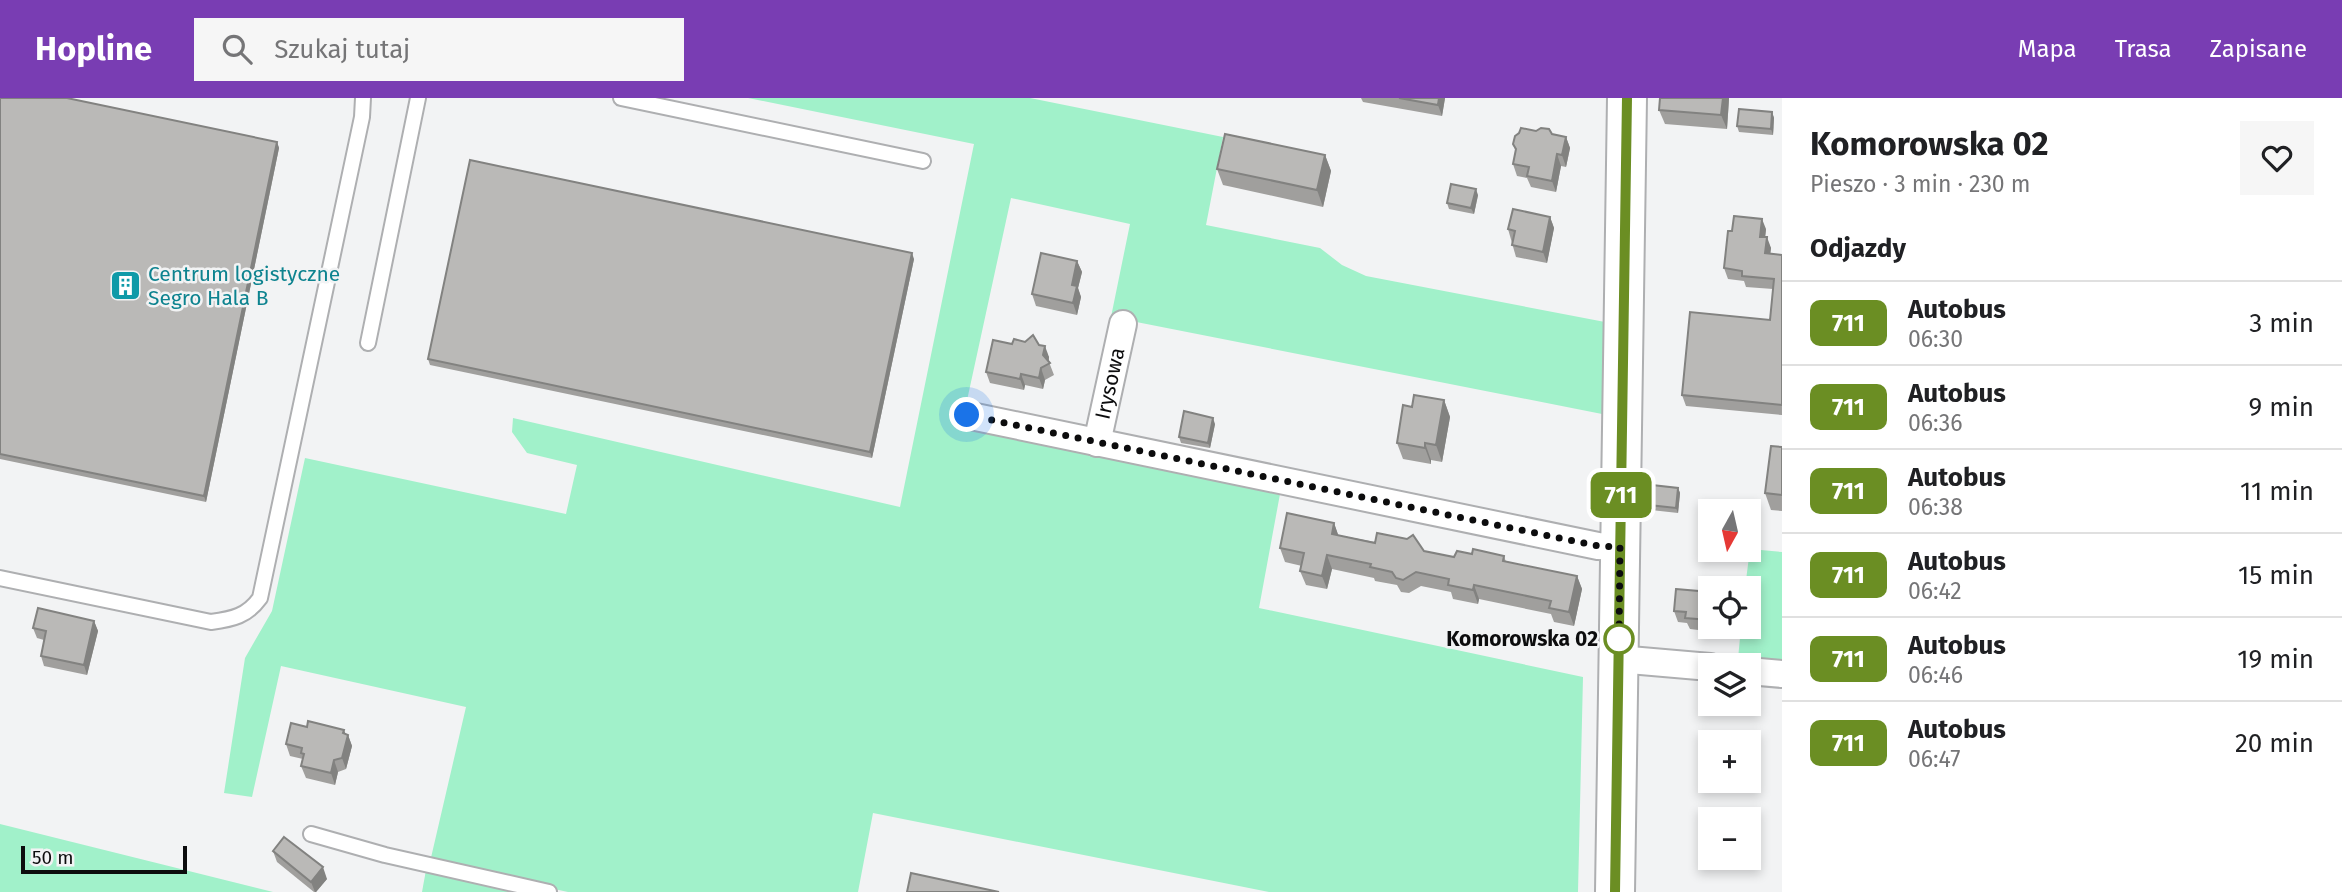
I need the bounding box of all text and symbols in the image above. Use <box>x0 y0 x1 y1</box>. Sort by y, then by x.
search box <box>194 18 684 81</box>
text: Hopline <box>35 29 152 69</box>
icon: search <box>218 30 256 68</box>
text: Szukaj tutaj <box>274 34 410 65</box>
text: Mapa <box>2018 35 2077 63</box>
text: Trasa <box>2115 35 2172 63</box>
text: Zapisane <box>2210 35 2307 63</box>
button: heart <box>2240 121 2314 195</box>
text: Komorowska 02 <box>1810 124 2049 164</box>
text: Pieszo · 3 min · 230 m <box>1810 170 2031 198</box>
text: Odjazdy <box>1810 233 1906 264</box>
place label: Centrum logistyczne Segro Hala B <box>148 261 340 311</box>
building icon: Centrum logistyczne Segro Hala B <box>108 269 142 303</box>
text: Autobus <box>1908 294 2006 325</box>
text: 3 min <box>2249 308 2314 339</box>
text: 711 <box>1832 309 1865 337</box>
text: 06:30 <box>1908 325 1963 353</box>
street label: Irysowa <box>1090 345 1130 422</box>
text: Autobus <box>1908 378 2006 409</box>
text: 9 min <box>2249 392 2314 423</box>
text: 711 <box>1832 393 1865 421</box>
your location <box>949 397 984 432</box>
text: 06:36 <box>1908 409 1963 437</box>
text: Autobus <box>1908 462 2006 493</box>
line badge: 711 <box>1581 472 1661 518</box>
text: 11 min <box>2240 476 2314 507</box>
text: 711 <box>1832 477 1865 505</box>
text: 711 <box>1605 481 1637 509</box>
text: 06:38 <box>1908 493 1963 521</box>
north arrow <box>1698 499 1760 562</box>
map controls <box>1698 499 1761 870</box>
text: Autobus <box>1908 546 2006 577</box>
text: 15 min <box>2238 560 2314 591</box>
text: 711 <box>1832 561 1865 589</box>
button: locate <box>1698 576 1761 639</box>
text: 06:42 <box>1908 577 1962 605</box>
marker: Komorowska 02 <box>1604 624 1634 654</box>
place label: Komorowska 02 <box>1446 626 1598 652</box>
text: Autobus <box>1908 630 2006 661</box>
text: 19 min <box>2237 644 2314 675</box>
text: 711 <box>1832 645 1865 673</box>
button: layers <box>1698 653 1761 716</box>
text: 06:46 <box>1908 661 1963 689</box>
text: Autobus <box>1908 714 2006 745</box>
text: 20 min <box>2235 728 2314 759</box>
text: 711 <box>1832 729 1865 757</box>
button: + <box>1698 730 1761 793</box>
text: 06:47 <box>1908 745 1960 773</box>
button: − <box>1698 807 1761 870</box>
scale bar <box>21 843 187 875</box>
text: 50 m <box>32 846 73 869</box>

